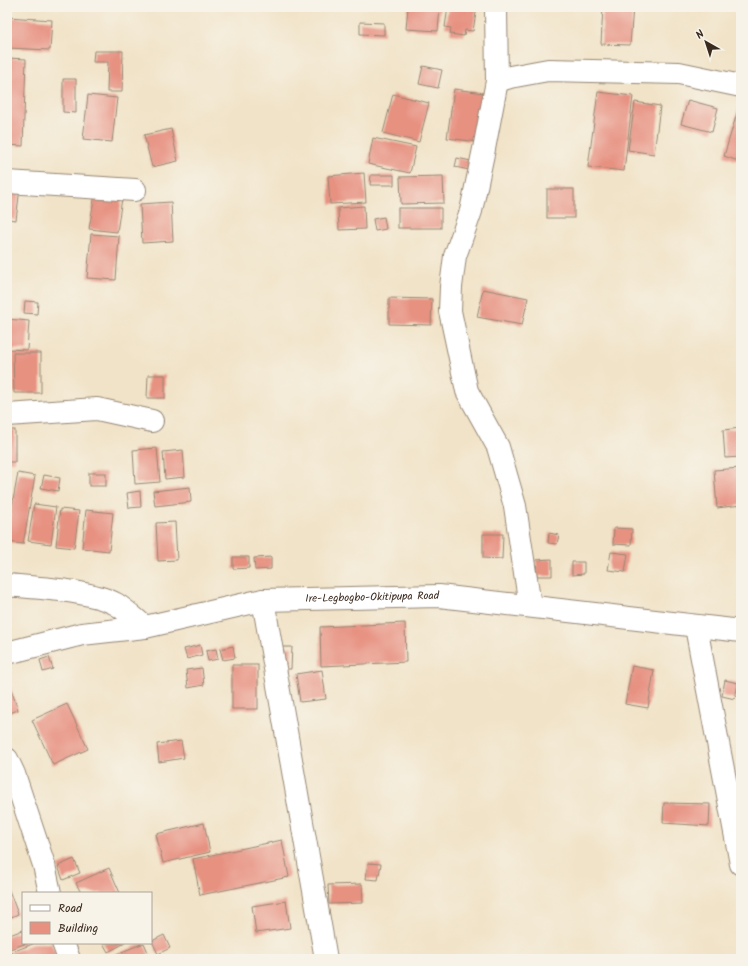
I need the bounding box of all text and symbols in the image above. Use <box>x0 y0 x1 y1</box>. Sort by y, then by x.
north arrow <box>686 22 726 62</box>
text: N <box>692 26 709 44</box>
street label: Ire-Legbogbo-Okitipupa Road <box>305 587 440 608</box>
legend <box>22 892 152 944</box>
text: Road <box>58 899 83 918</box>
text: Building <box>58 919 98 938</box>

